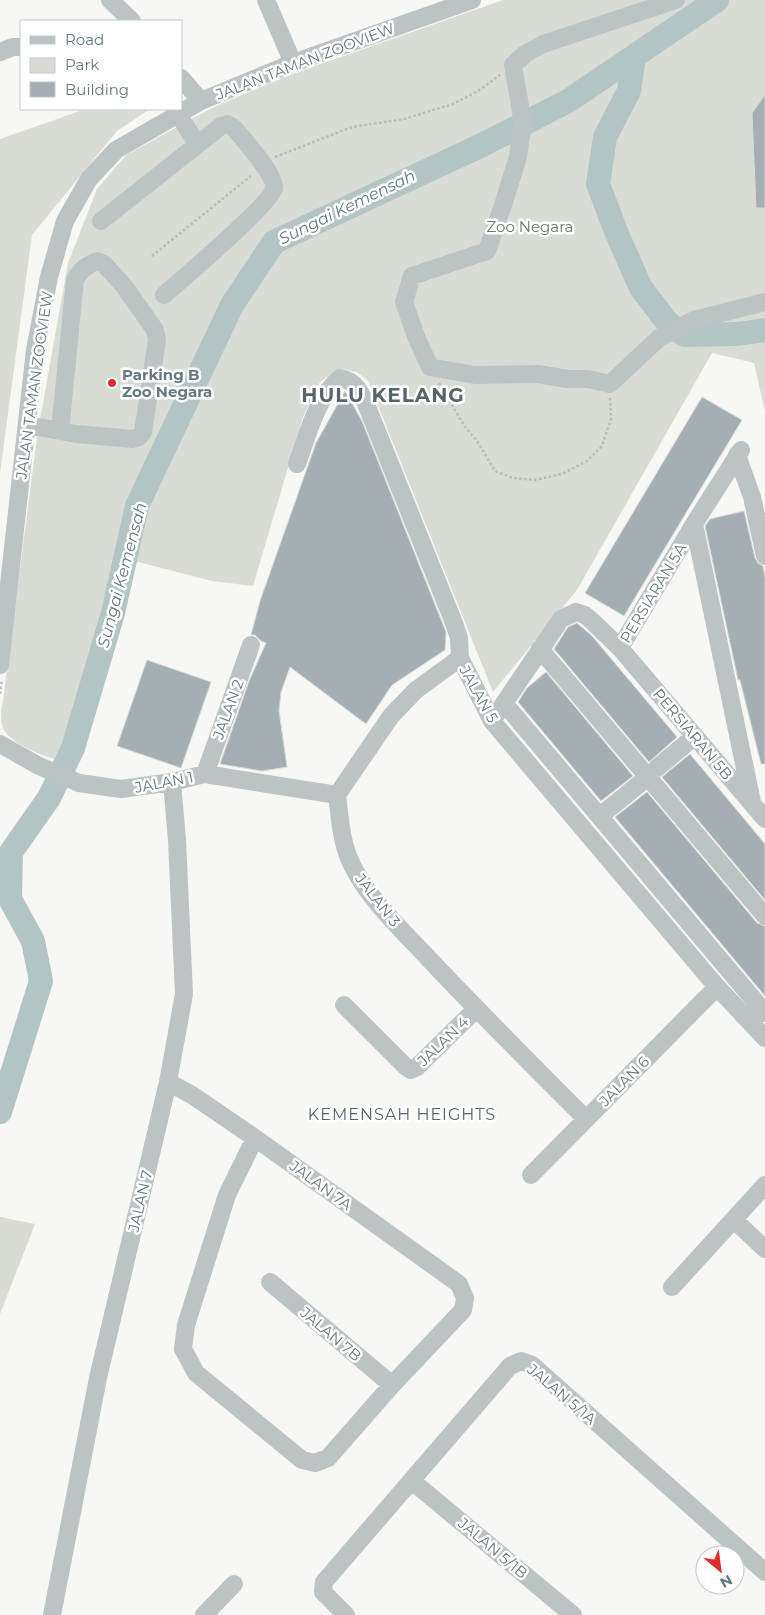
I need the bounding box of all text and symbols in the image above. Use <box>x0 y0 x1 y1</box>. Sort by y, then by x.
street label: JALAN TAMAN ZOOVIEW <box>212 18 397 104</box>
legend <box>20 20 182 110</box>
text: Road <box>65 30 104 49</box>
text: Park <box>65 55 99 74</box>
text: Building <box>65 80 129 99</box>
water label: Sungai Kemensah <box>276 166 418 248</box>
park label: Zoo Negara <box>487 217 573 236</box>
street label: JALAN TAMAN ZOOVIEW <box>11 289 57 481</box>
place label: Parking B Zoo Negara <box>122 365 212 401</box>
marker: Parking B Zoo Negara <box>106 377 118 389</box>
district label: HULU KELANG <box>301 383 465 407</box>
water label: Sungai Kemensah <box>94 500 150 650</box>
street label: PERSIARAN 5A <box>616 539 690 646</box>
street label: JALAN 5 <box>455 661 502 726</box>
street label: JALAN 2 <box>208 676 248 742</box>
street label: PERSIARAN 5B <box>649 684 737 784</box>
street label: JALAN 1 <box>132 767 195 797</box>
street label: JALAN 3 <box>351 869 405 930</box>
street label: JALAN 4 <box>413 1012 473 1071</box>
street label: JALAN 6 <box>594 1052 653 1111</box>
district label: KEMENSAH HEIGHTS <box>308 1105 496 1124</box>
street label: JALAN 7A <box>285 1155 356 1214</box>
street label: JALAN 7 <box>123 1168 156 1235</box>
street label: JALAN 7B <box>296 1302 365 1365</box>
street label: JALAN 5/1A <box>523 1359 600 1428</box>
street label: JALAN 5/1B <box>454 1513 531 1582</box>
north arrow <box>695 1545 745 1595</box>
text: N <box>717 1571 736 1592</box>

